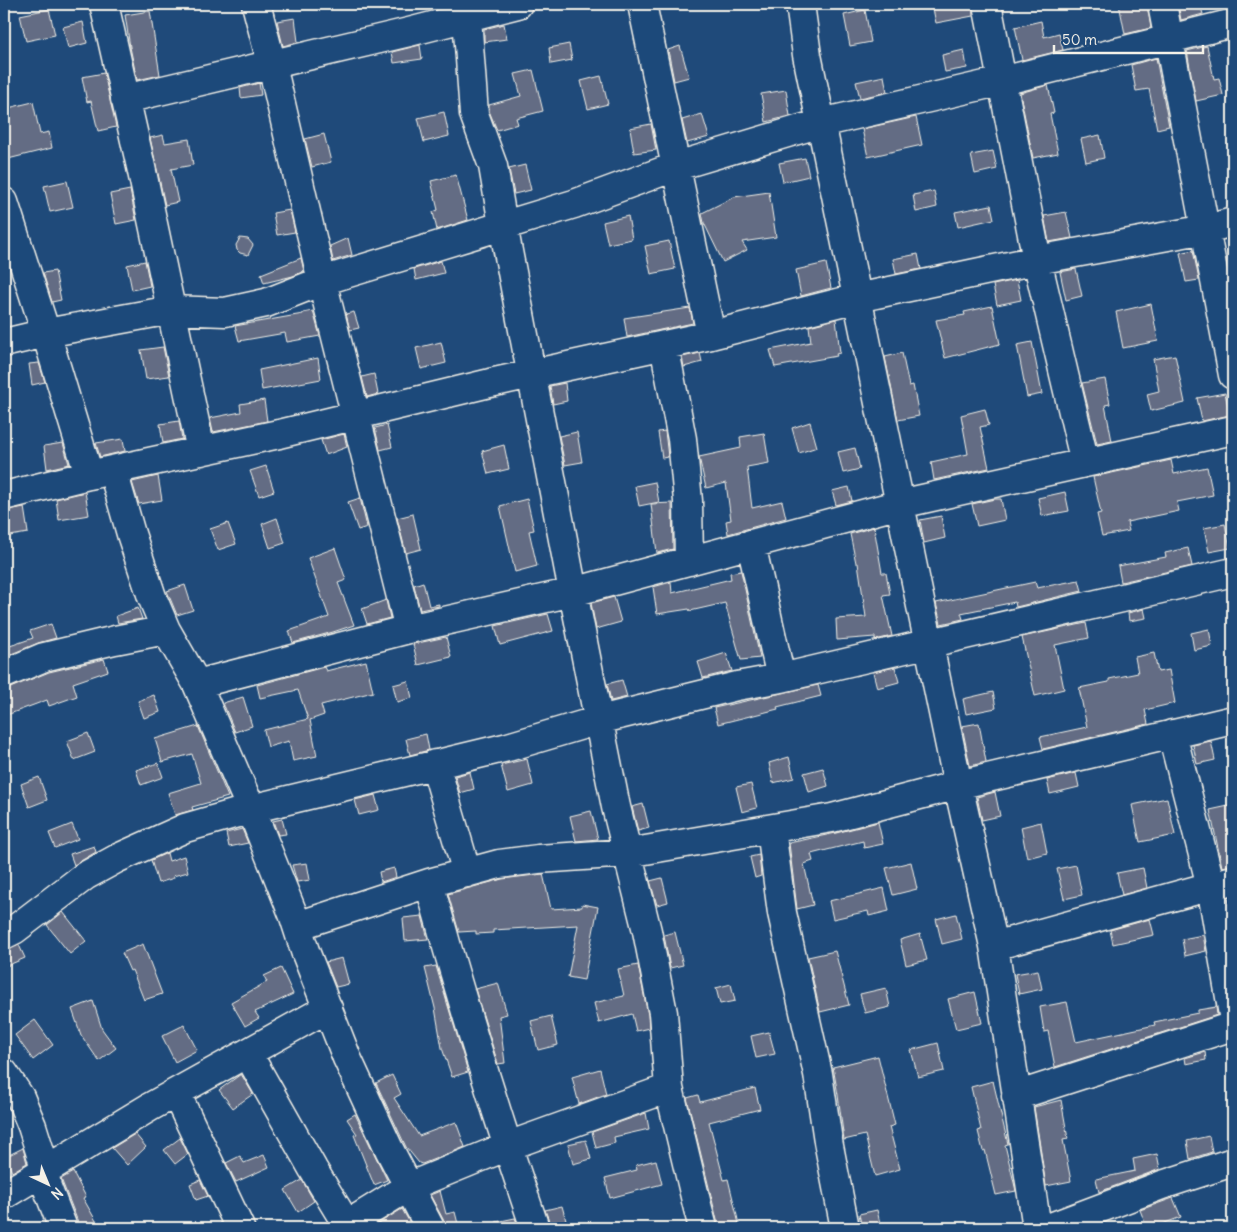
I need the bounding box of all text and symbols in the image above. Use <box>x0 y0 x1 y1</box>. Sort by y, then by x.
scale bar <box>1054 22 1203 54</box>
text: 50 m <box>1062 30 1097 49</box>
north arrow <box>22 1160 72 1210</box>
text: N <box>47 1184 67 1203</box>

